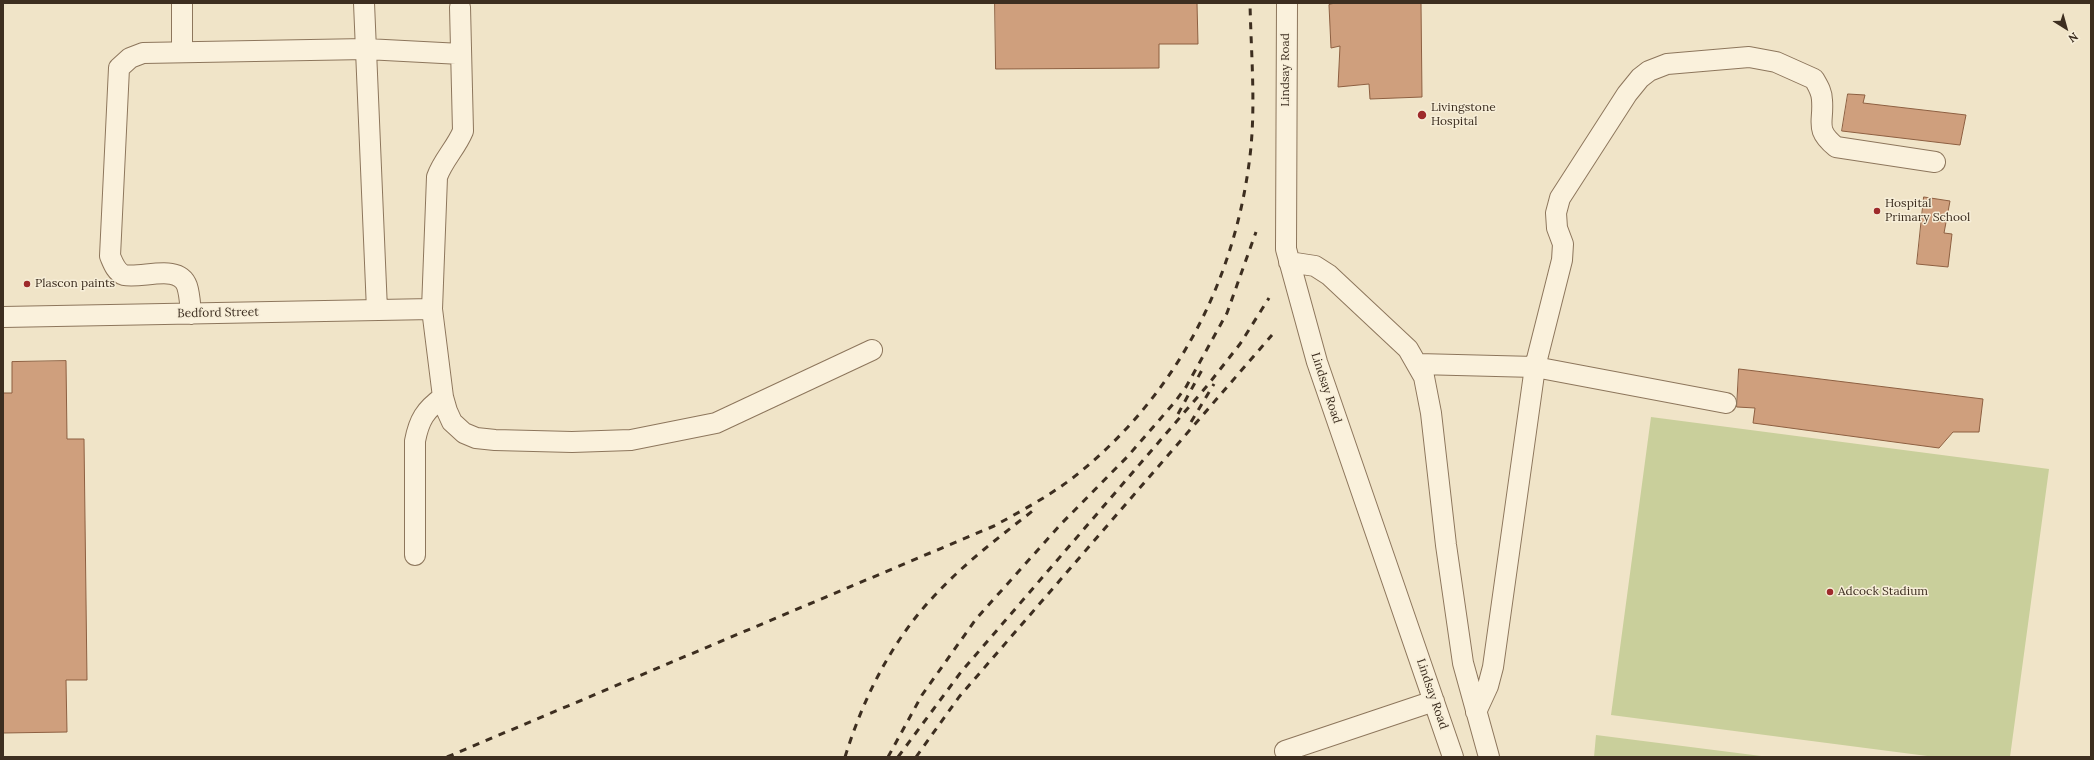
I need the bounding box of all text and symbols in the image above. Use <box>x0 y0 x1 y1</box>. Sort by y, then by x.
north arrow <box>2046 8 2086 48</box>
text: N <box>2066 29 2081 46</box>
street label: Lindsay Road <box>1279 33 1293 107</box>
place label: Livingstone Hospital <box>1431 101 1496 129</box>
marker: Livingstone Hospital <box>1416 109 1428 121</box>
place label: Hospital Primary School <box>1885 197 1970 225</box>
marker: Hospital Primary School <box>1872 206 1882 216</box>
place label: Plascon paints <box>35 277 115 291</box>
marker: Plascon paints <box>22 279 32 289</box>
street label: Bedford Street <box>177 305 259 321</box>
street label: Lindsay Road <box>1308 351 1344 425</box>
place label: Adcock Stadium <box>1838 585 1928 599</box>
marker: Adcock Stadium <box>1825 587 1835 597</box>
street label: Lindsay Road <box>1413 657 1451 731</box>

